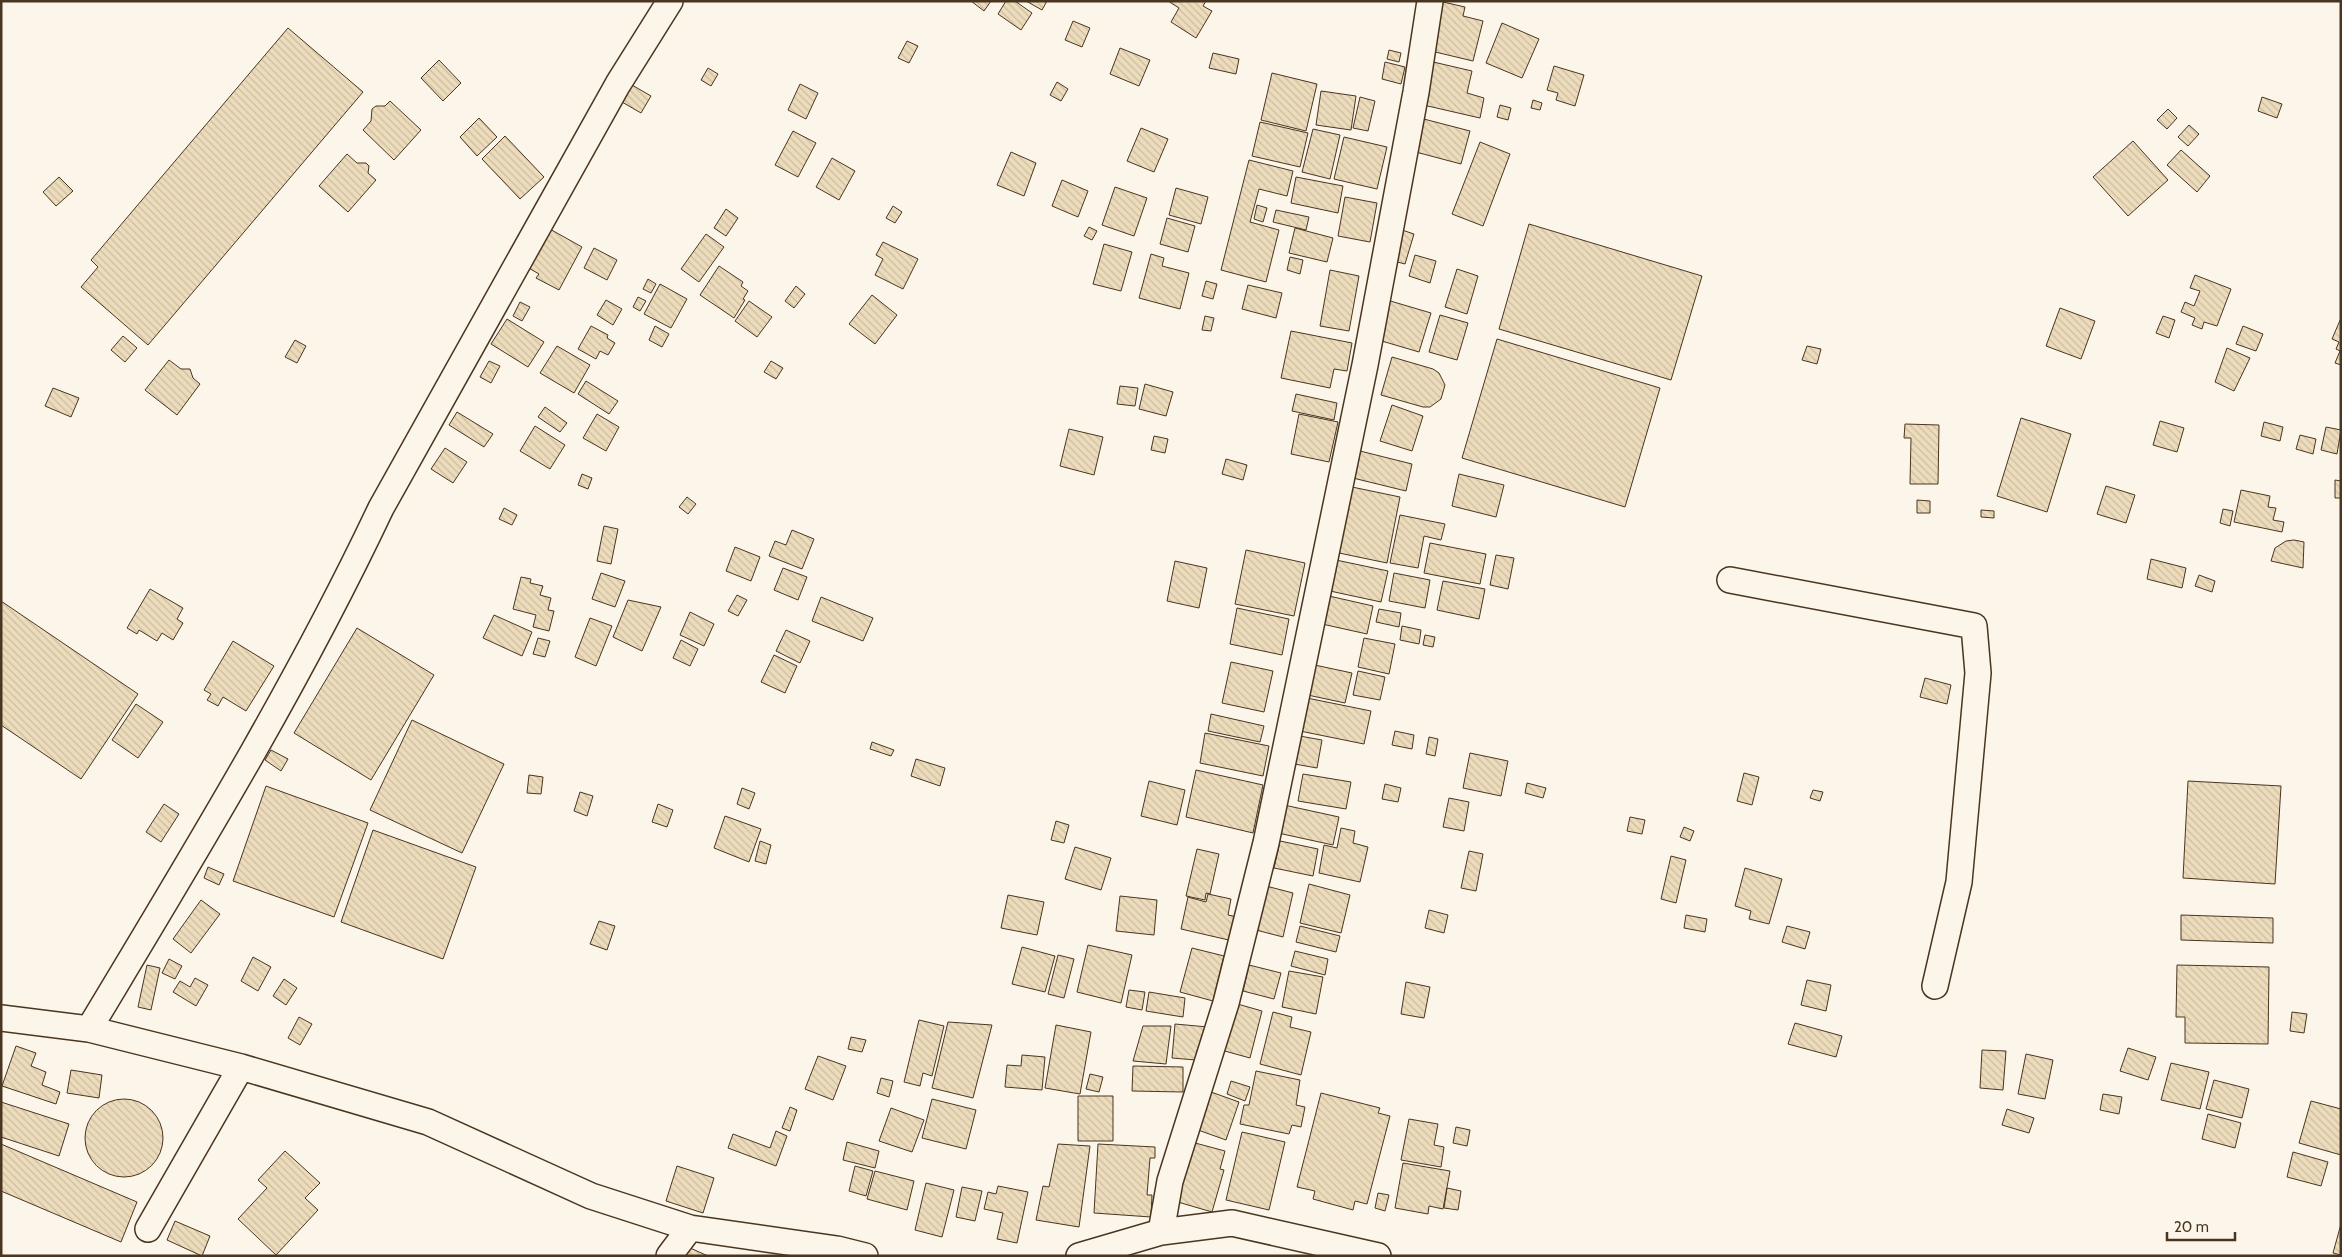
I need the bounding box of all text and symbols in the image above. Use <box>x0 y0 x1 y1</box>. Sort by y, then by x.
scale bar <box>2167 1210 2234 1242</box>
text: 20 m <box>2174 1218 2209 1236</box>

